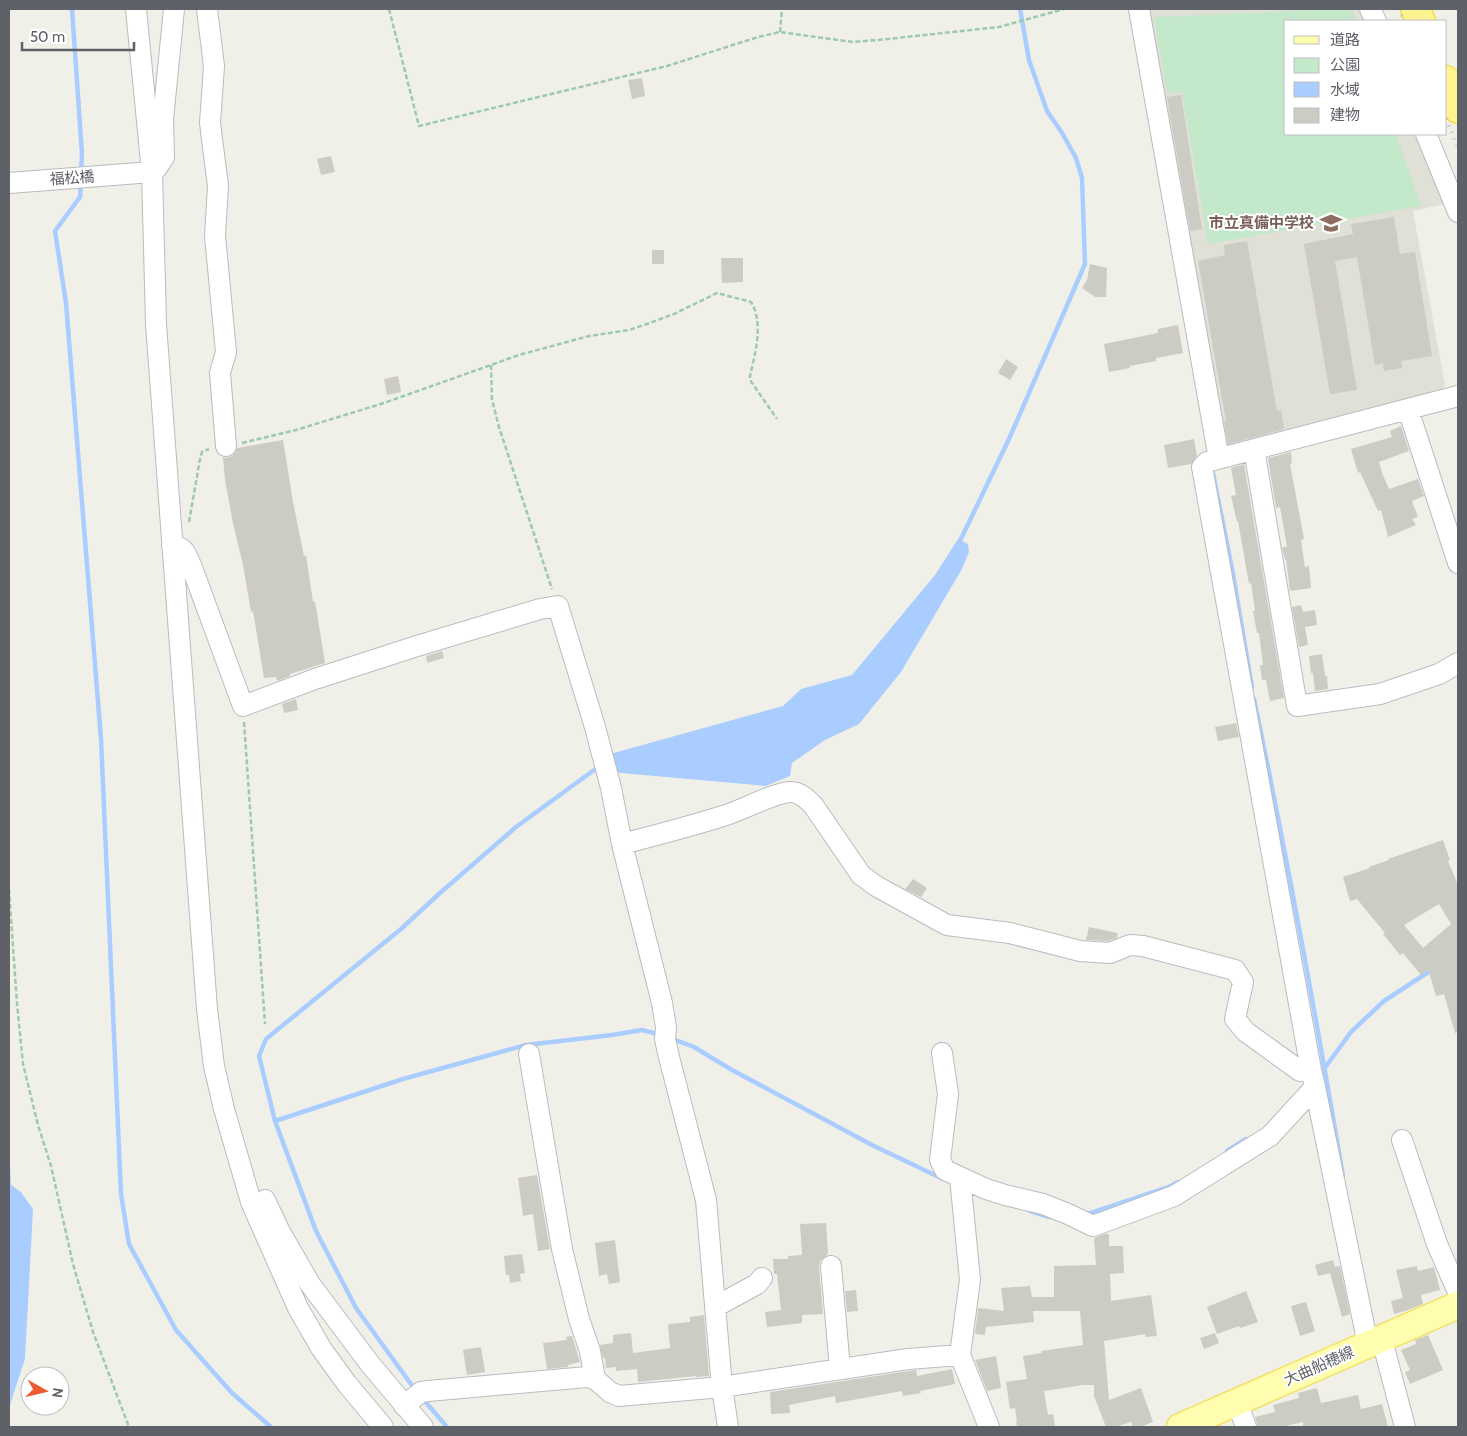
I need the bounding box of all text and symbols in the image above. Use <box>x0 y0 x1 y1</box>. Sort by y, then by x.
scale bar <box>22 20 135 52</box>
legend <box>1284 20 1447 135</box>
text: 50 m <box>30 28 65 46</box>
text: 道路 <box>1330 31 1360 49</box>
text: 公園 <box>1330 56 1360 74</box>
text: 水域 <box>1330 81 1360 99</box>
text: 建物 <box>1330 106 1360 124</box>
street label: 福松橋 <box>49 167 95 189</box>
school or university icon: 市立真備中学校 <box>1318 210 1344 236</box>
place label: 市立真備中学校 <box>1209 214 1314 232</box>
street label: 大曲船穂線 <box>1281 1343 1357 1389</box>
north arrow <box>20 1366 70 1416</box>
text: N <box>48 1387 67 1399</box>

